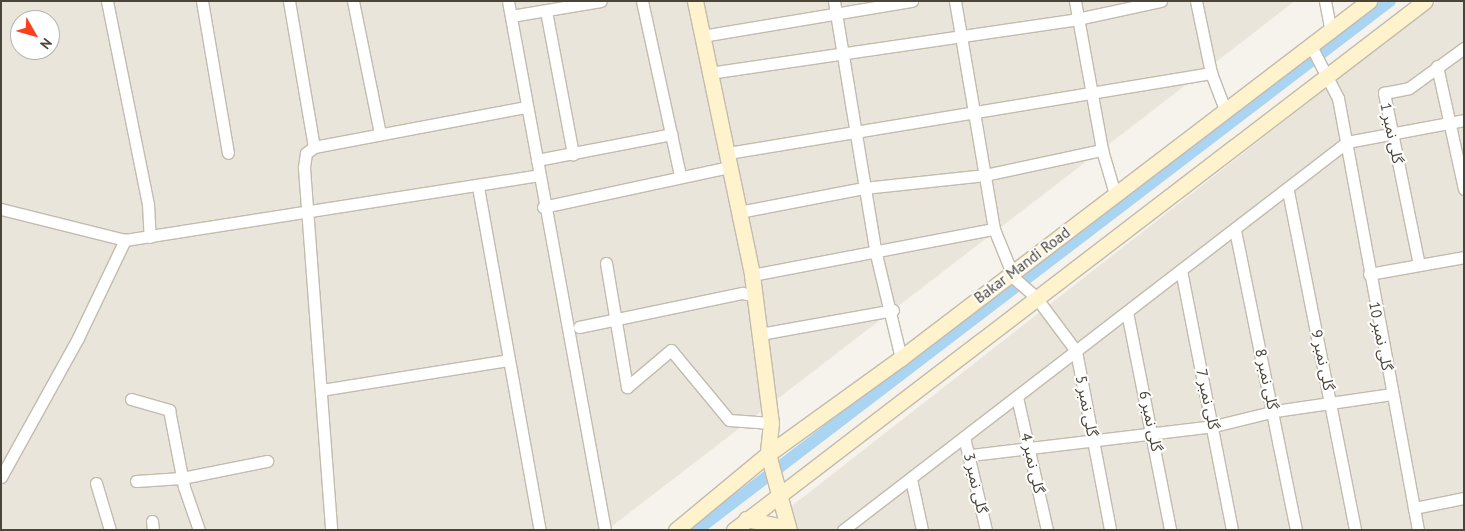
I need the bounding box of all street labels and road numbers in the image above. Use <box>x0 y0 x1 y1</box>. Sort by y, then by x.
street label: گلی نمبر 1 <box>1377 101 1407 165</box>
street label: Bakar Mandi Road <box>971 223 1073 307</box>
street label: گلی نمبر 10 <box>1365 300 1397 372</box>
street label: گلی نمبر 9 <box>1308 328 1338 392</box>
street label: گلی نمبر 8 <box>1252 347 1282 411</box>
street label: گلی نمبر 7 <box>1193 367 1223 431</box>
street label: گلی نمبر 5 <box>1072 374 1102 438</box>
street label: گلی نمبر 6 <box>1136 389 1166 453</box>
street label: گلی نمبر 4 <box>1017 431 1049 495</box>
street label: گلی نمبر 3 <box>960 451 992 515</box>

